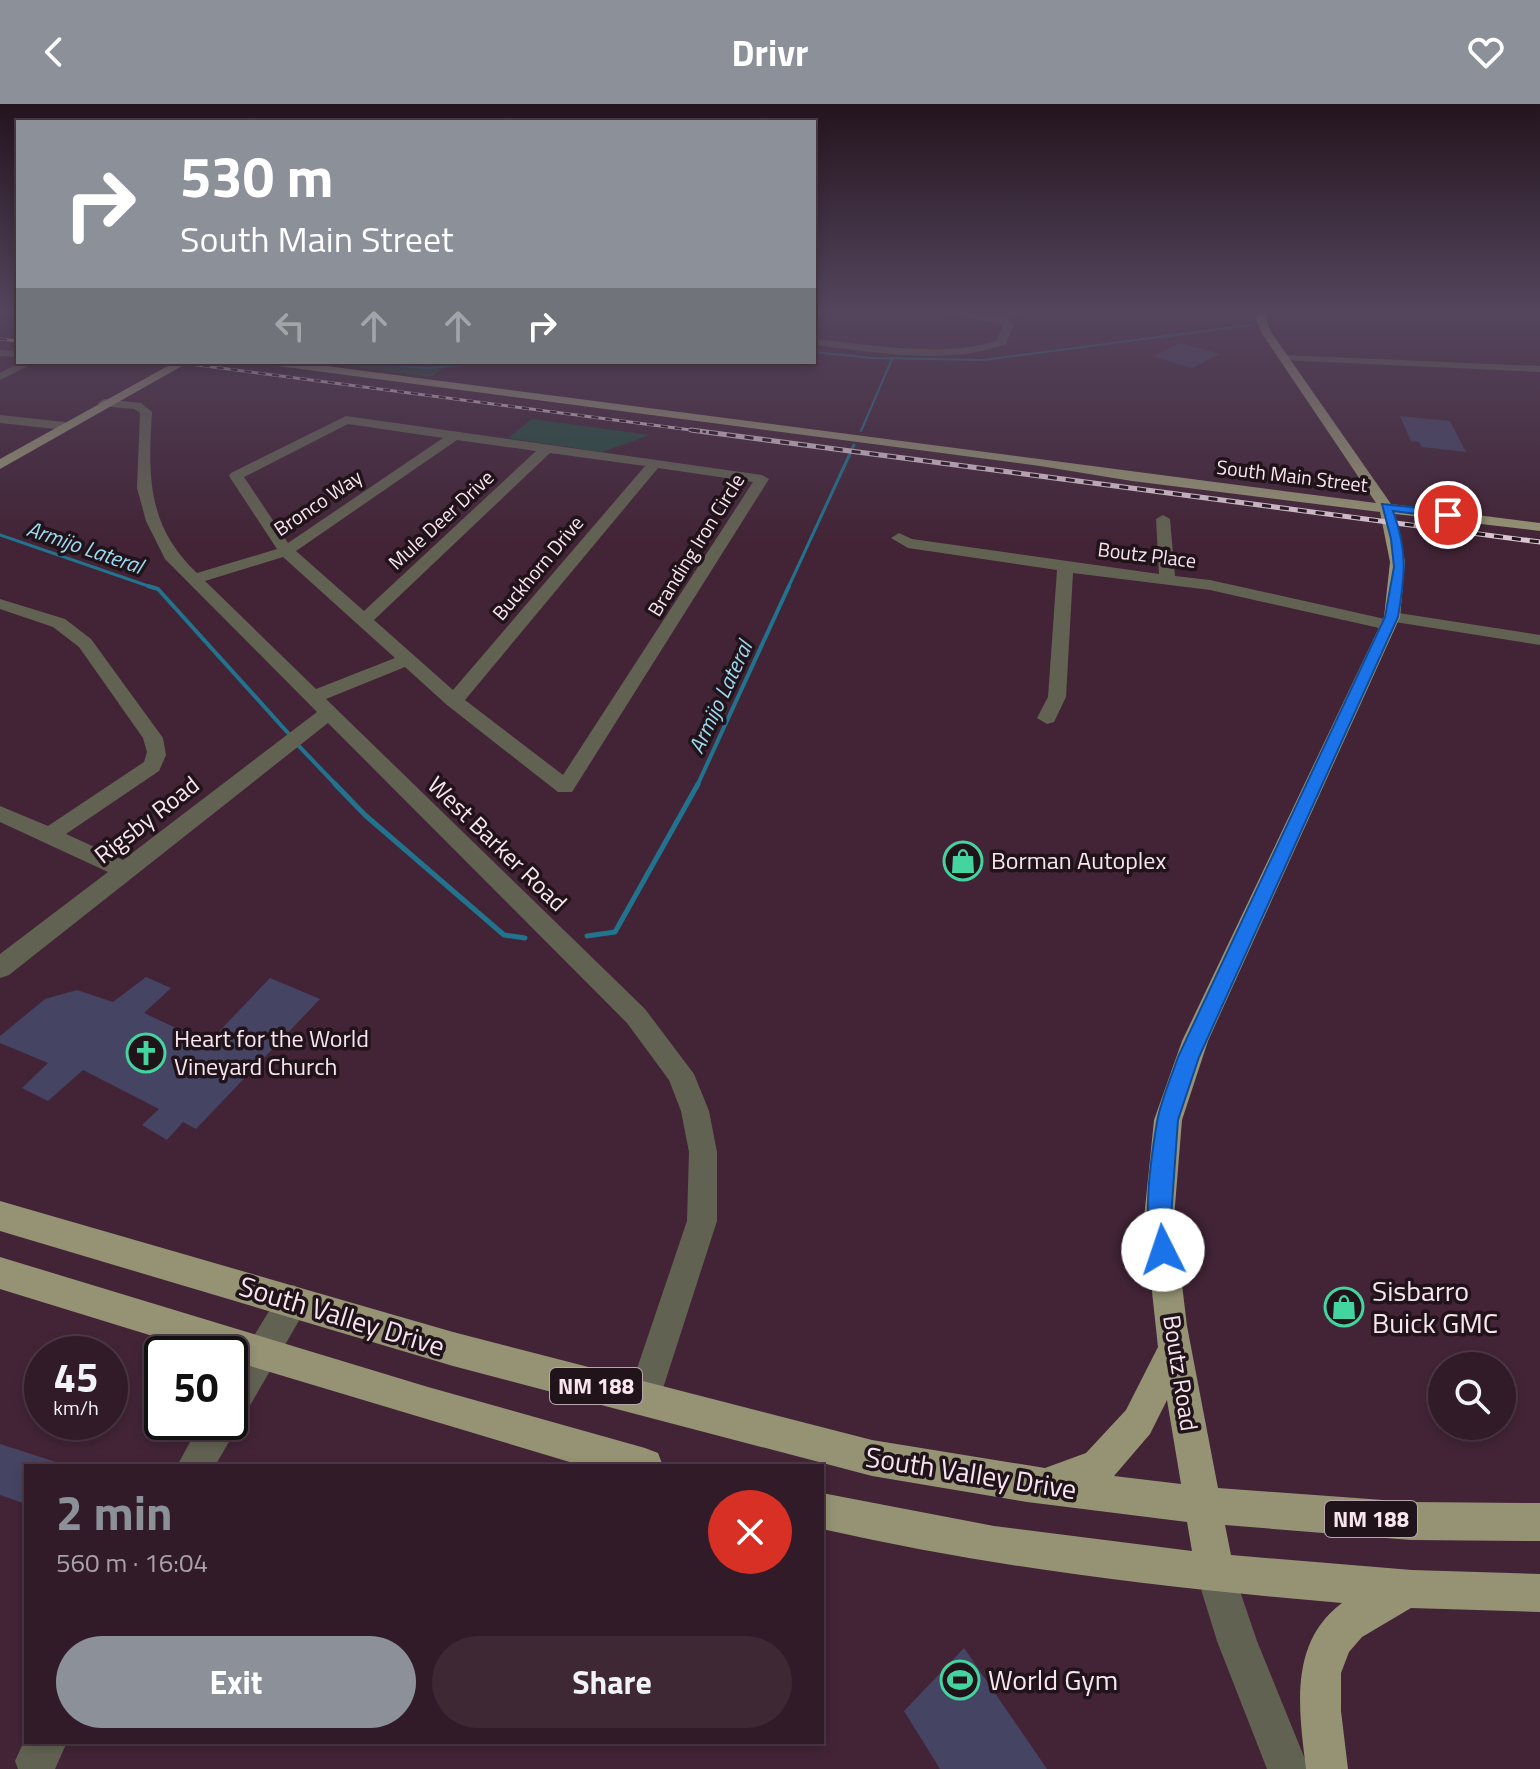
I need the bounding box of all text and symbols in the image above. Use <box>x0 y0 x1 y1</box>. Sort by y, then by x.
text: Drivr <box>732 25 808 80</box>
icon: back <box>32 30 76 74</box>
icon: heart <box>1464 30 1508 74</box>
text: 530 m <box>180 134 333 219</box>
icon: right <box>48 152 152 256</box>
text: South Main Street <box>180 211 454 266</box>
icon: left <box>268 304 312 348</box>
icon: ahead <box>352 304 396 348</box>
icon: ahead <box>436 304 480 348</box>
icon: right <box>520 304 564 348</box>
street label: South Main Street <box>1215 451 1369 500</box>
street label: Bronco Way <box>267 461 368 544</box>
street label: Mule Deer Drive <box>381 462 500 577</box>
street label: Branding Iron Circle <box>639 467 752 622</box>
pin <box>1414 481 1482 549</box>
icon: arrive <box>1426 493 1470 537</box>
street label: Buckhorn Drive <box>484 509 591 627</box>
water label: Armijo Lateral <box>22 511 150 583</box>
street label: Boutz Place <box>1096 533 1198 576</box>
water label: Armijo Lateral <box>679 633 762 759</box>
street label: Rigsby Road <box>86 767 207 872</box>
street label: West Barker Road <box>420 767 576 919</box>
shop icon: Borman Autoplex <box>942 840 984 882</box>
place label: Borman Autoplex <box>991 842 1166 878</box>
place label: Heart for the World Vineyard Church <box>174 1020 369 1084</box>
church icon: Heart for the World Vineyard Church <box>125 1032 167 1074</box>
position arrow <box>1121 1208 1205 1292</box>
street label: South Valley Drive <box>234 1264 450 1367</box>
place label: Sisbarro Buick GMC <box>1372 1269 1498 1344</box>
shop icon: Sisbarro Buick GMC <box>1323 1286 1365 1328</box>
street label: Boutz Road <box>1154 1312 1208 1433</box>
speed limit sign: 50 <box>144 1336 248 1440</box>
text: 45 <box>54 1347 98 1408</box>
map controls <box>1428 1352 1516 1440</box>
button: search <box>1428 1352 1516 1440</box>
road number: NM 188 <box>550 1368 642 1404</box>
text: km/h <box>53 1392 99 1423</box>
street label: South Valley Drive <box>862 1435 1080 1510</box>
text: 2 min <box>56 1476 173 1549</box>
button: close <box>708 1490 792 1574</box>
road number: NM 188 <box>1325 1501 1417 1537</box>
text: 560 m · 16:04 <box>56 1543 208 1582</box>
button: Exit <box>56 1636 416 1728</box>
button: Share <box>432 1636 792 1728</box>
place label: World Gym <box>988 1658 1118 1701</box>
sports icon: World Gym <box>939 1659 981 1701</box>

